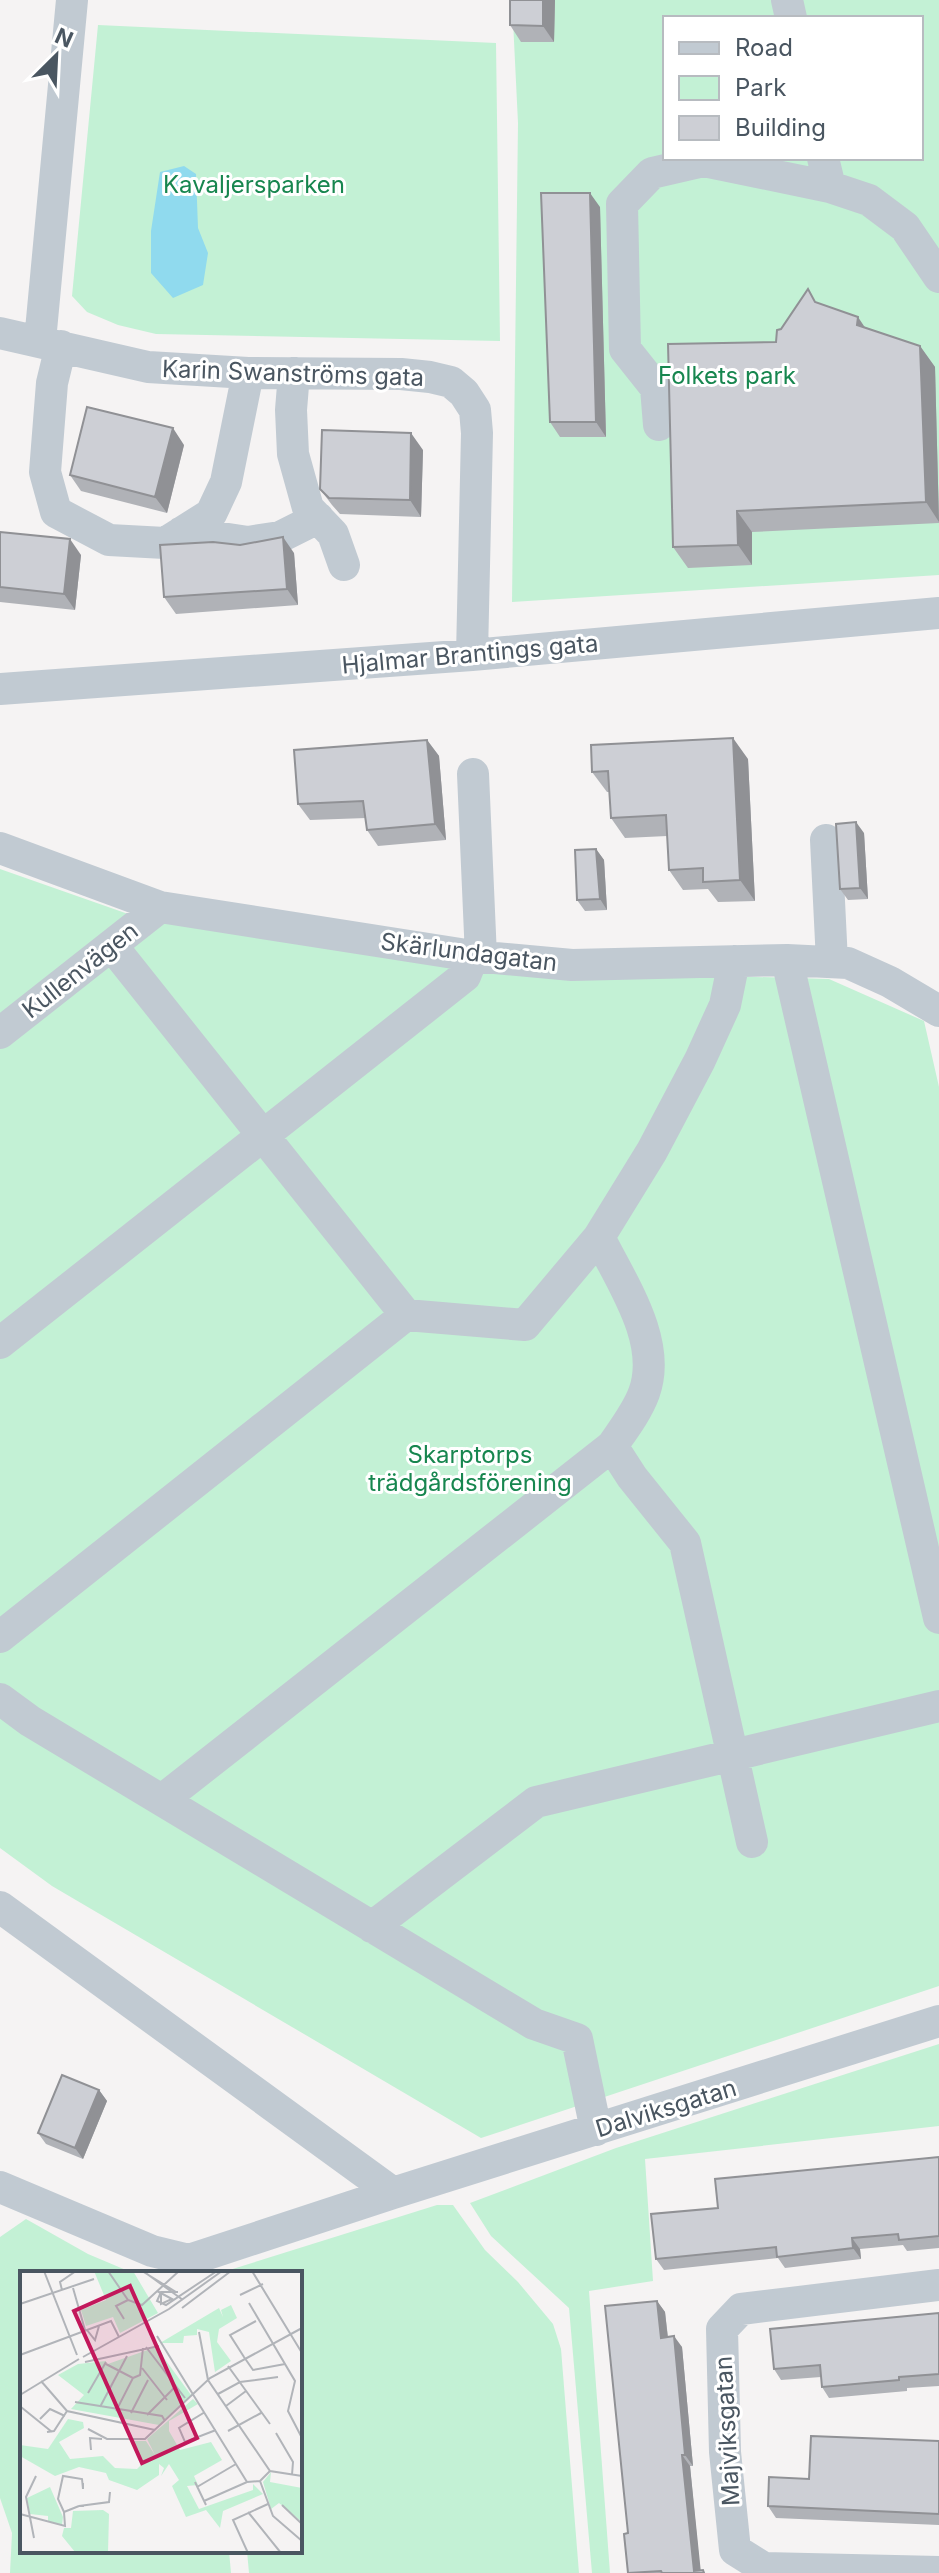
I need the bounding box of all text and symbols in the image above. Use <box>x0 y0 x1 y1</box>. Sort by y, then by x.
north arrow <box>16 16 96 96</box>
legend <box>663 16 923 160</box>
text: N <box>51 22 77 53</box>
text: Road <box>735 33 793 62</box>
text: Park <box>735 73 786 102</box>
text: Building <box>735 113 826 142</box>
park label: Kavaljersparken <box>163 170 345 199</box>
street label: Karin Swanströms gata <box>162 354 424 392</box>
park label: Folkets park <box>658 361 796 390</box>
street label: Hjalmar Brantings gata <box>341 628 599 680</box>
street label: Kullenvägen <box>16 916 144 1024</box>
street label: Skärlundagatan <box>379 927 559 977</box>
park label: Skarptorps trädgårdsförening <box>368 1440 572 1497</box>
street label: Dalviksgatan <box>592 2073 740 2143</box>
inset map <box>20 2271 302 2553</box>
street label: Majviksgatan <box>709 2355 745 2507</box>

